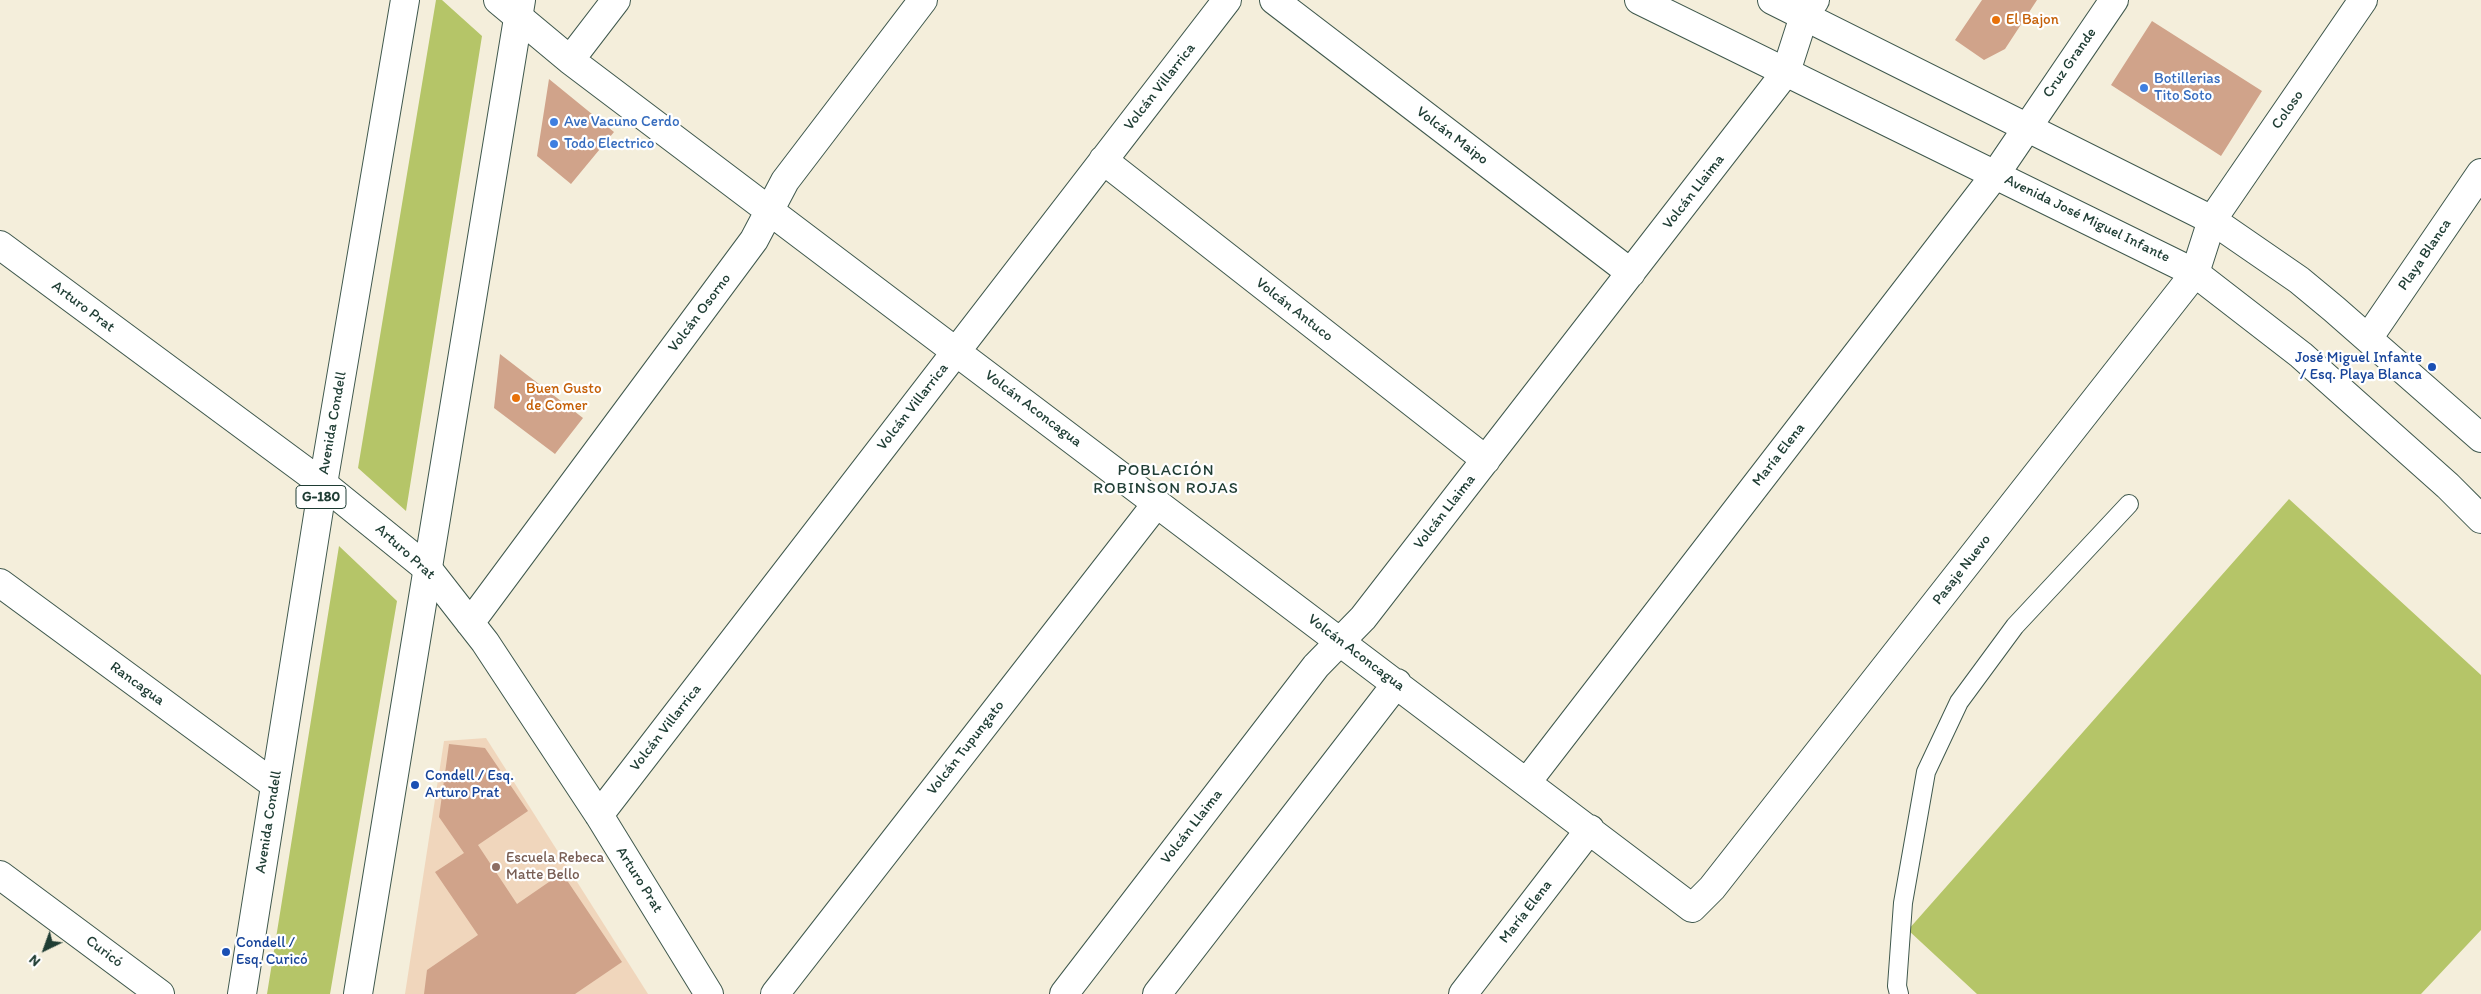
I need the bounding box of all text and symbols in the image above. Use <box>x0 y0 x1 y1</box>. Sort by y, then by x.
place label: El Bajon <box>2006 11 2059 29</box>
marker: El Bajon <box>1990 14 2002 26</box>
street label: Cruz Grande <box>2039 25 2101 101</box>
street label: Volcán Villarrica <box>1120 40 1200 134</box>
place label: Botillerias Tito Soto <box>2154 70 2220 105</box>
marker: Botillerias Tito Soto <box>2138 82 2150 94</box>
street label: Coloso <box>2268 87 2308 133</box>
street label: Volcán Maipo <box>1412 103 1492 169</box>
place label: Ave Vacuno Cerdo <box>564 113 680 131</box>
marker: Ave Vacuno Cerdo <box>548 116 560 128</box>
place label: Todo Electrico <box>564 135 654 153</box>
marker: Todo Electrico <box>548 138 560 150</box>
street label: Volcán Llaima <box>1659 151 1729 233</box>
street label: Avenida José Miguel Infante <box>2001 171 2173 267</box>
street label: Playa Blanca <box>2394 216 2456 294</box>
street label: Volcán Osorno <box>665 270 735 356</box>
street label: Volcán Antuco <box>1252 274 1336 346</box>
street label: Arturo Prat <box>48 277 118 337</box>
place label: José Miguel Infante / Esq. Playa Blanca <box>2295 349 2422 384</box>
street label: Volcán Villarrica <box>873 360 953 454</box>
marker: José Miguel Infante / Esq. Playa Blanca <box>2426 361 2438 373</box>
street label: Volcán Aconcagua <box>981 367 1085 451</box>
street label: Avenida Condell <box>315 370 351 476</box>
place label: Buen Gusto de Comer <box>526 380 602 415</box>
marker: Buen Gusto de Comer <box>510 392 522 404</box>
street label: María Elena <box>1749 420 1809 490</box>
district label: POBLACIÓN ROBINSON ROJAS <box>1093 461 1239 499</box>
street label: Volcán Llaima <box>1410 471 1480 553</box>
road number: G-180 <box>296 486 346 508</box>
street label: Arturo Prat <box>371 520 439 584</box>
street label: Pasaje Nuevo <box>1929 531 1995 609</box>
street label: Volcán Aconcagua <box>1304 611 1408 695</box>
street label: Rancagua <box>106 658 168 710</box>
street label: Volcán Villarrica <box>626 681 706 775</box>
street label: Volcán Tupungato <box>923 697 1009 799</box>
place label: Condell / Esq. Arturo Prat <box>425 767 514 802</box>
street label: Avenida Condell <box>252 769 286 875</box>
marker: Condell / Esq. Arturo Prat <box>409 779 421 791</box>
street label: Volcán Llaima <box>1157 786 1227 868</box>
street label: Arturo Prat <box>612 844 666 916</box>
place label: Escuela Rebeca Matte Bello <box>506 849 604 884</box>
marker: Escuela Rebeca Matte Bello <box>490 861 502 873</box>
street label: María Elena <box>1496 877 1556 947</box>
north arrow <box>20 924 70 974</box>
street label: Curicó <box>82 932 126 972</box>
place label: Condell / Esq. Curicó <box>236 934 308 969</box>
marker: Condell / Esq. Curicó <box>220 946 232 958</box>
text: N <box>25 951 44 970</box>

